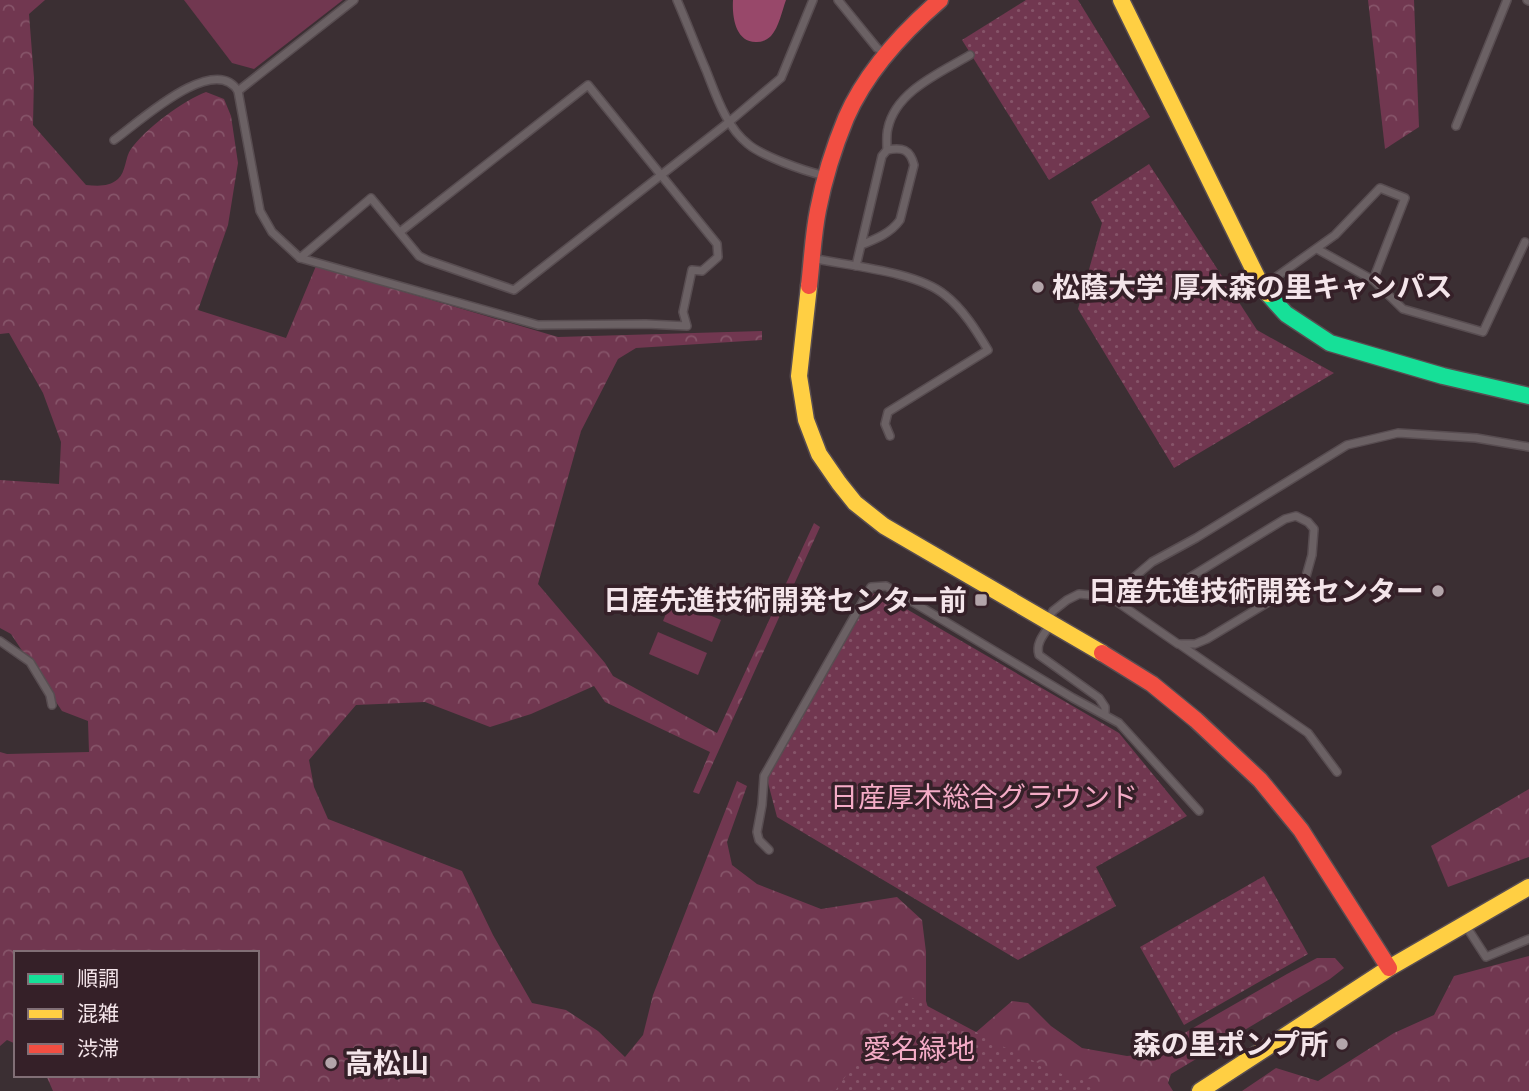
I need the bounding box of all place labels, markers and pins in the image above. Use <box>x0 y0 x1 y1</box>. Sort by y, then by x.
place label: 松蔭大学 厚木森の里キャンパス <box>1052 267 1452 308</box>
marker: 松蔭大学 厚木森の里キャンパス <box>1030 279 1046 295</box>
place label: 日産先進技術開発センター <box>1088 571 1424 612</box>
place label: 日産先進技術開発センター前 <box>603 580 967 621</box>
marker: 日産先進技術開発センター <box>1430 583 1446 599</box>
marker: 日産先進技術開発センター前 <box>973 592 989 608</box>
place label: 森の里ポンプ所 <box>1133 1024 1328 1065</box>
marker: 森の里ポンプ所 <box>1334 1036 1350 1052</box>
place label: 高松山 <box>345 1043 429 1084</box>
marker: 高松山 <box>323 1055 339 1071</box>

